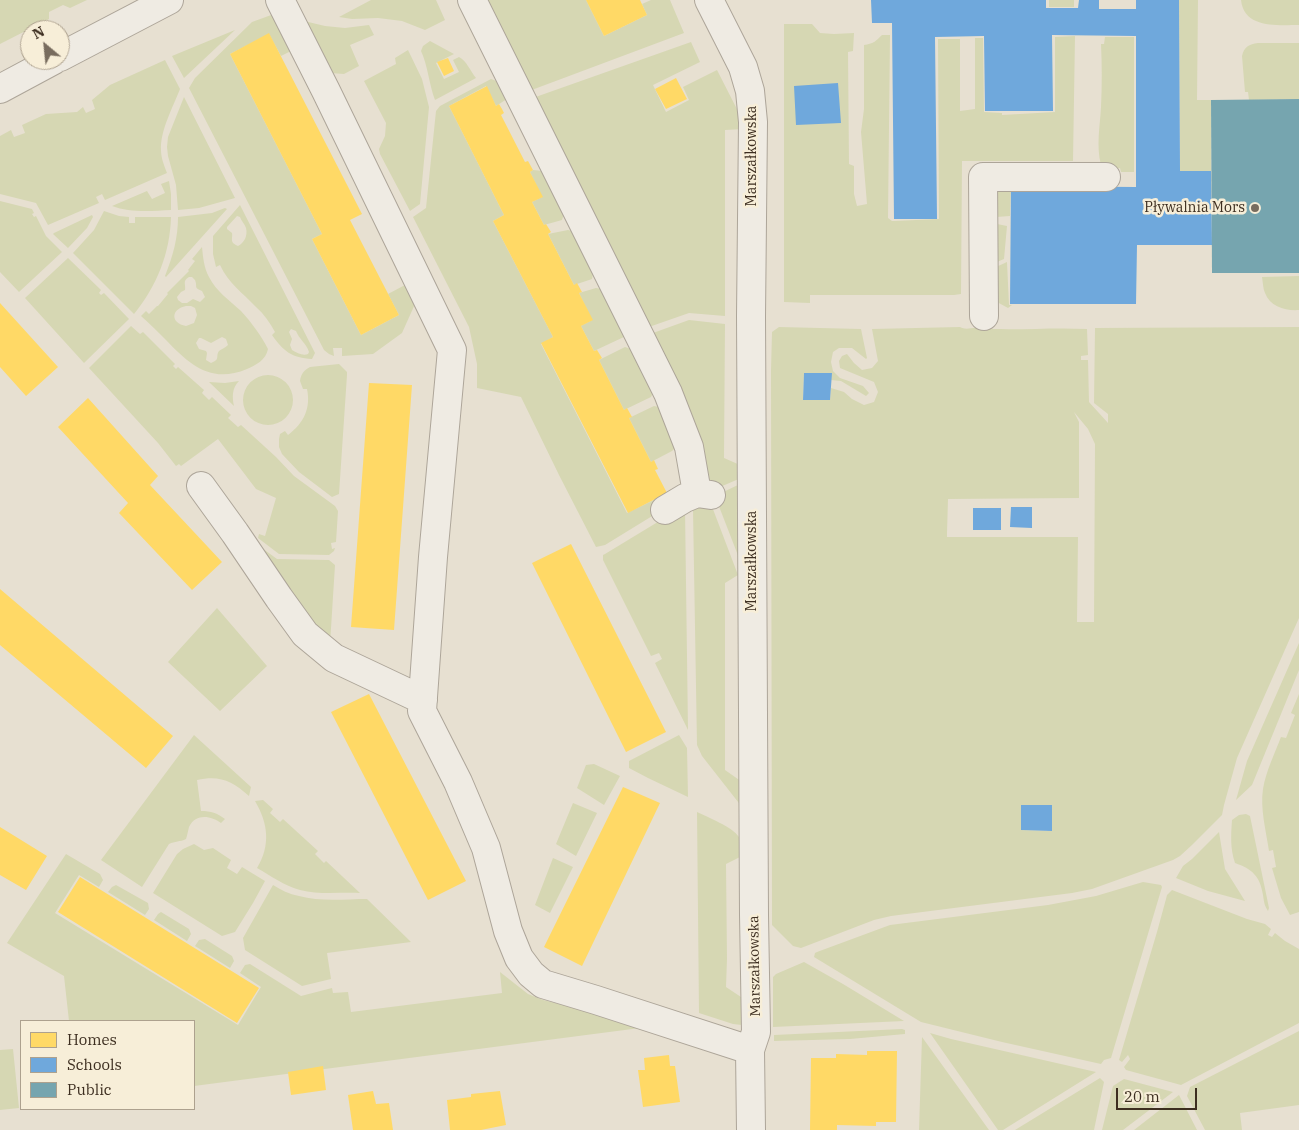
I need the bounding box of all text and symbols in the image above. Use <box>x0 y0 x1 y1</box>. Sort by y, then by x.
north arrow <box>20 20 70 70</box>
text: N <box>29 22 48 43</box>
street label: Marszałkowska <box>744 106 760 206</box>
place label: Pływalnia Mors <box>1144 200 1245 216</box>
marker: Pływalnia Mors <box>1249 202 1261 214</box>
street label: Marszałkowska <box>744 511 760 611</box>
street label: Marszałkowska <box>746 915 764 1017</box>
legend <box>20 1020 195 1110</box>
text: Homes <box>67 1030 117 1049</box>
text: Schools <box>67 1055 122 1074</box>
scale bar <box>1119 1078 1200 1110</box>
text: Public <box>67 1080 112 1099</box>
text: 20 m <box>1124 1087 1160 1106</box>

